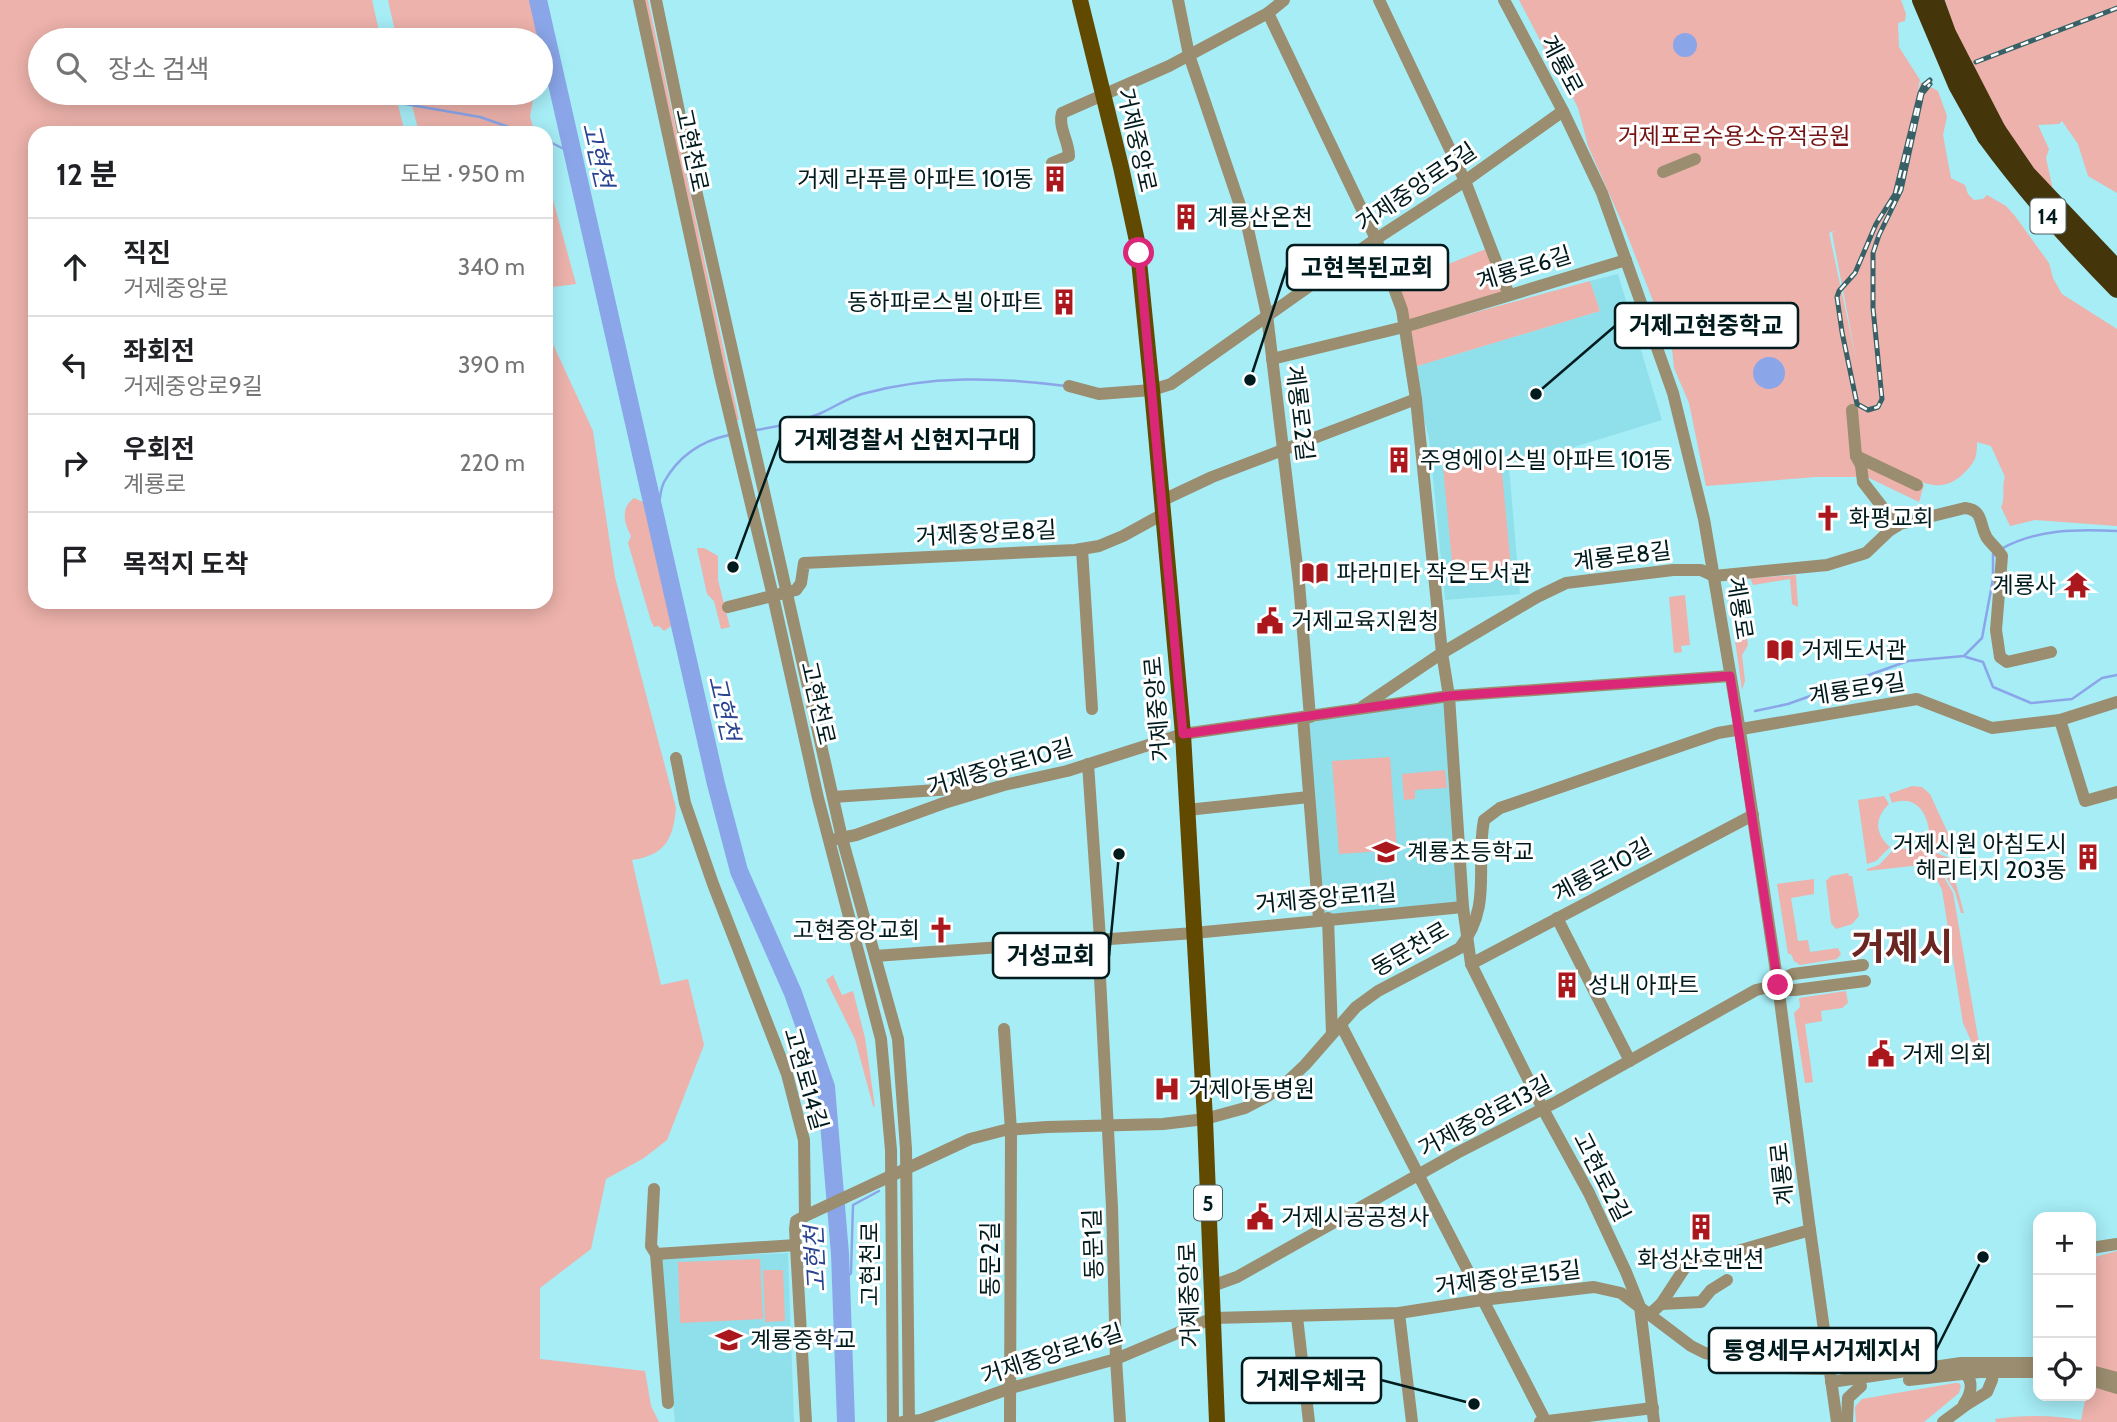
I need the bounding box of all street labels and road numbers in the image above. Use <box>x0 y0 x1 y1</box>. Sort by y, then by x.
street label: 계룡로 <box>1535 30 1589 100</box>
street label: 거제중앙로 <box>1111 85 1163 195</box>
street label: 고현천로 <box>670 106 714 194</box>
street label: 거제중앙로5길 <box>1350 136 1482 238</box>
road number: 14 <box>2030 198 2066 234</box>
street label: 계룡로6길 <box>1473 240 1575 296</box>
street label: 계룡로2길 <box>1280 363 1320 463</box>
street label: 거제중앙로8길 <box>915 515 1057 551</box>
street label: 계룡로8길 <box>1571 536 1673 576</box>
street label: 계룡로 <box>1721 574 1759 642</box>
street label: 거제중앙로 <box>1138 655 1176 763</box>
street label: 고현천로 <box>795 659 841 747</box>
street label: 계룡로9길 <box>1807 668 1907 710</box>
street label: 거제중앙로10길 <box>924 733 1076 801</box>
street label: 계룡로10길 <box>1548 832 1656 908</box>
street label: 거제중앙로11길 <box>1254 878 1398 918</box>
street label: 동문천로 <box>1366 916 1454 982</box>
street label: 고현로14길 <box>778 1024 834 1134</box>
street label: 거제중앙로13길 <box>1414 1069 1556 1163</box>
street label: 고현로2길 <box>1568 1128 1636 1226</box>
street label: 계룡로 <box>1765 1141 1799 1207</box>
road number: 5 <box>1194 1186 1222 1220</box>
street label: 동문1길 <box>1078 1208 1108 1280</box>
street label: 동문2길 <box>976 1221 1004 1297</box>
street label: 고현천로 <box>856 1222 884 1306</box>
street label: 거제중앙로 <box>1173 1242 1205 1348</box>
street label: 거제중앙로15길 <box>1433 1255 1583 1301</box>
street label: 거제중앙로16길 <box>978 1318 1126 1390</box>

